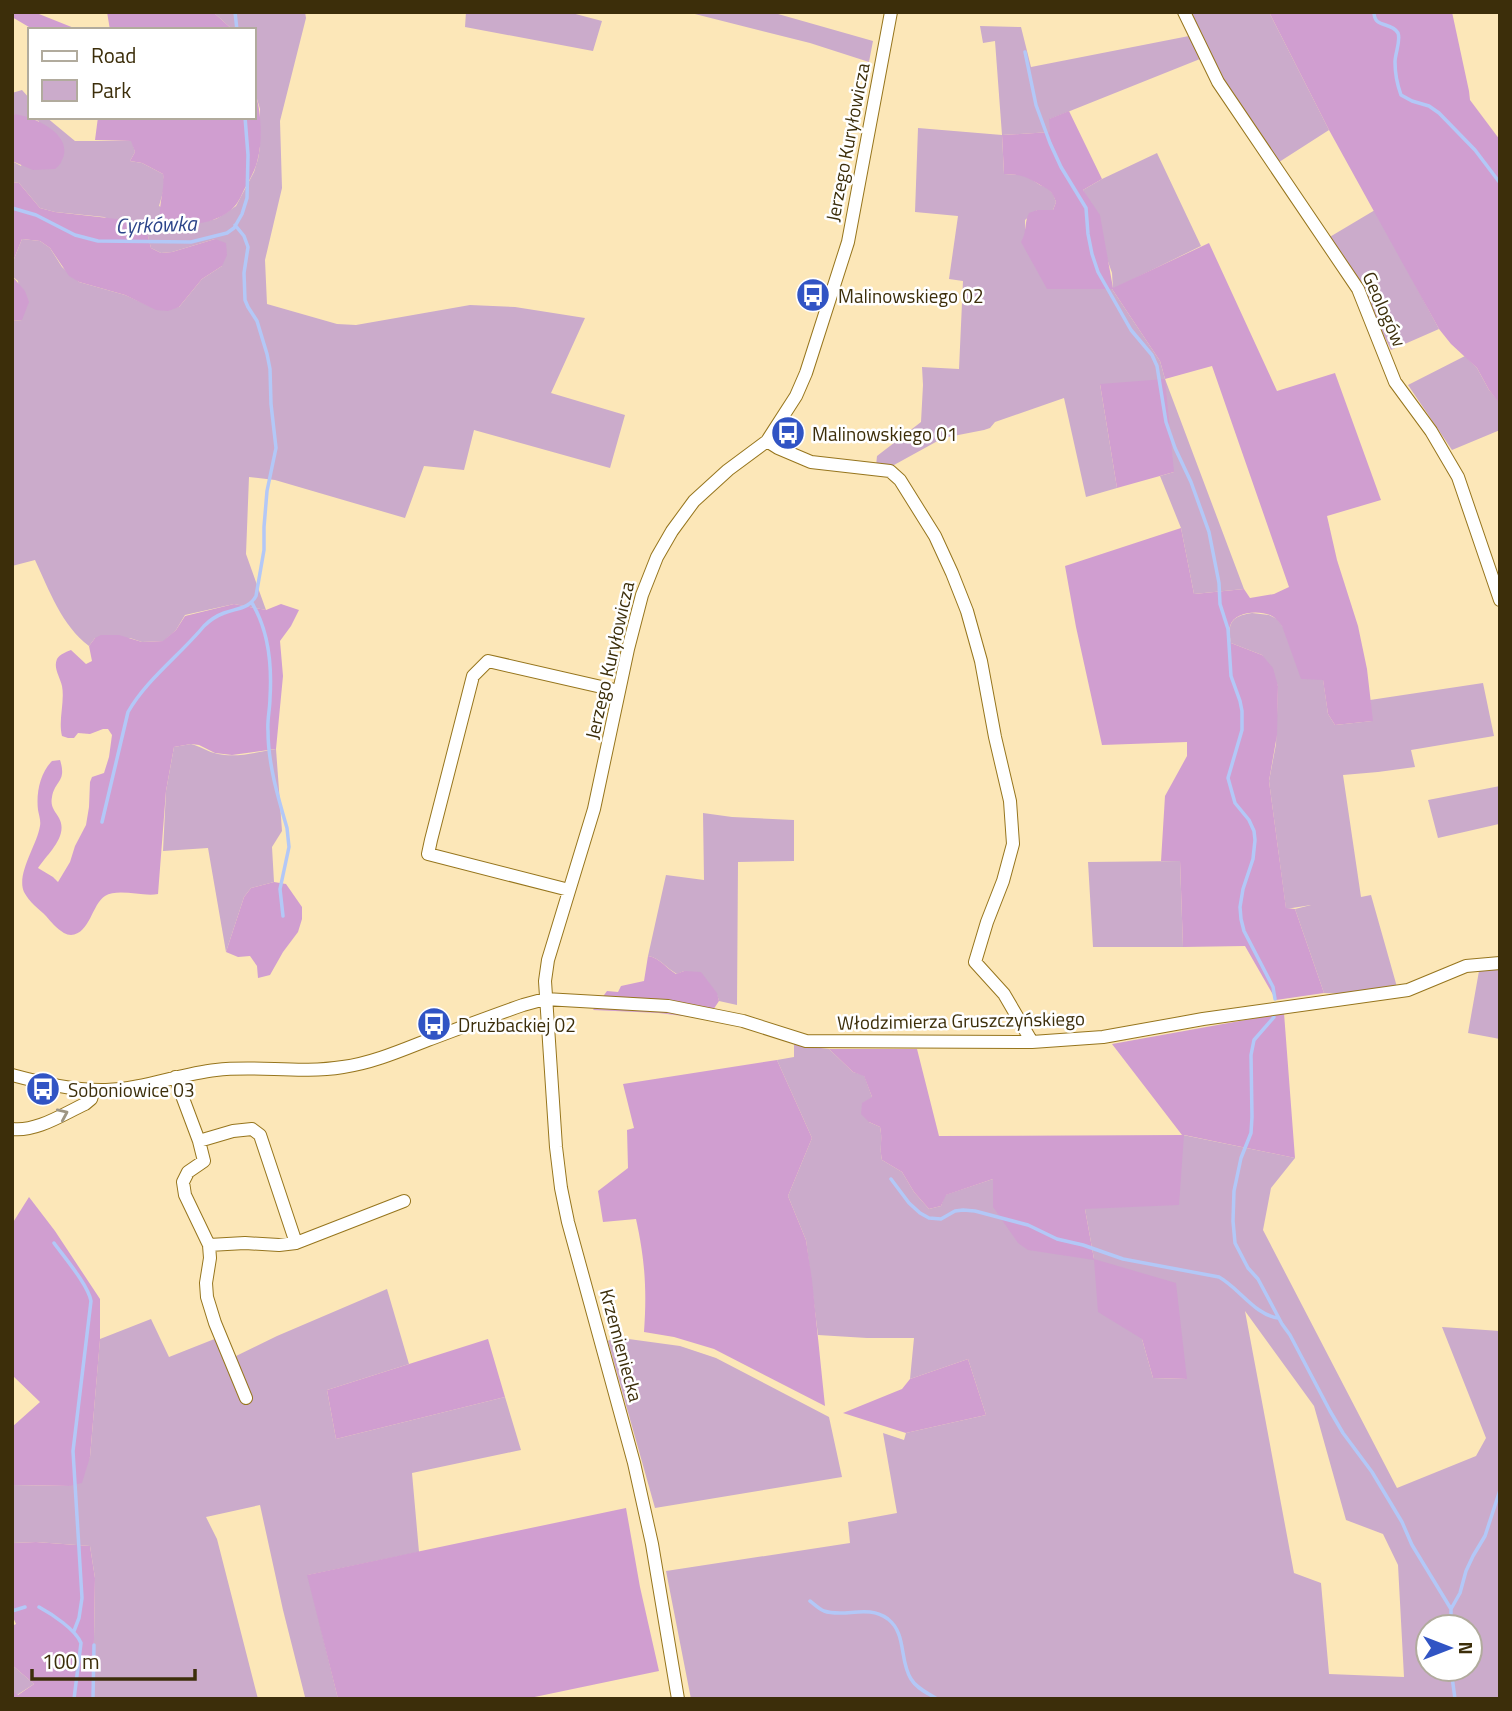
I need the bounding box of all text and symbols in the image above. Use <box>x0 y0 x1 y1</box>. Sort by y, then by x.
legend <box>28 28 256 119</box>
text: Road <box>91 39 136 71</box>
street label: Jerzego Kuryłowicza <box>817 60 877 224</box>
text: Park <box>91 74 131 106</box>
water label: Cyrkówka <box>115 207 198 241</box>
street label: Geologów <box>1355 267 1415 351</box>
bus stop icon: Malinowskiego 02 <box>794 276 832 314</box>
place label: Malinowskiego 02 <box>838 281 984 310</box>
bus stop icon: Malinowskiego 01 <box>769 414 807 452</box>
place label: Malinowskiego 01 <box>812 419 958 448</box>
street label: Jerzego Kuryłowicza <box>577 578 641 742</box>
street label: Włodzimierza Gruszczyńskiego <box>837 1003 1085 1037</box>
bus stop icon: Drużbackiej 02 <box>415 1005 453 1043</box>
place label: Drużbackiej 02 <box>458 1010 576 1039</box>
bus stop icon: Soboniowice 03 <box>24 1070 62 1108</box>
place label: Soboniowice 03 <box>68 1075 195 1104</box>
one-way arrow <box>56 1108 68 1122</box>
street label: Krzemieniecka <box>593 1285 651 1405</box>
north arrow <box>1414 1613 1484 1683</box>
scale bar <box>32 1638 194 1682</box>
text: N <box>1452 1641 1481 1655</box>
text: 100 m <box>42 1645 99 1677</box>

